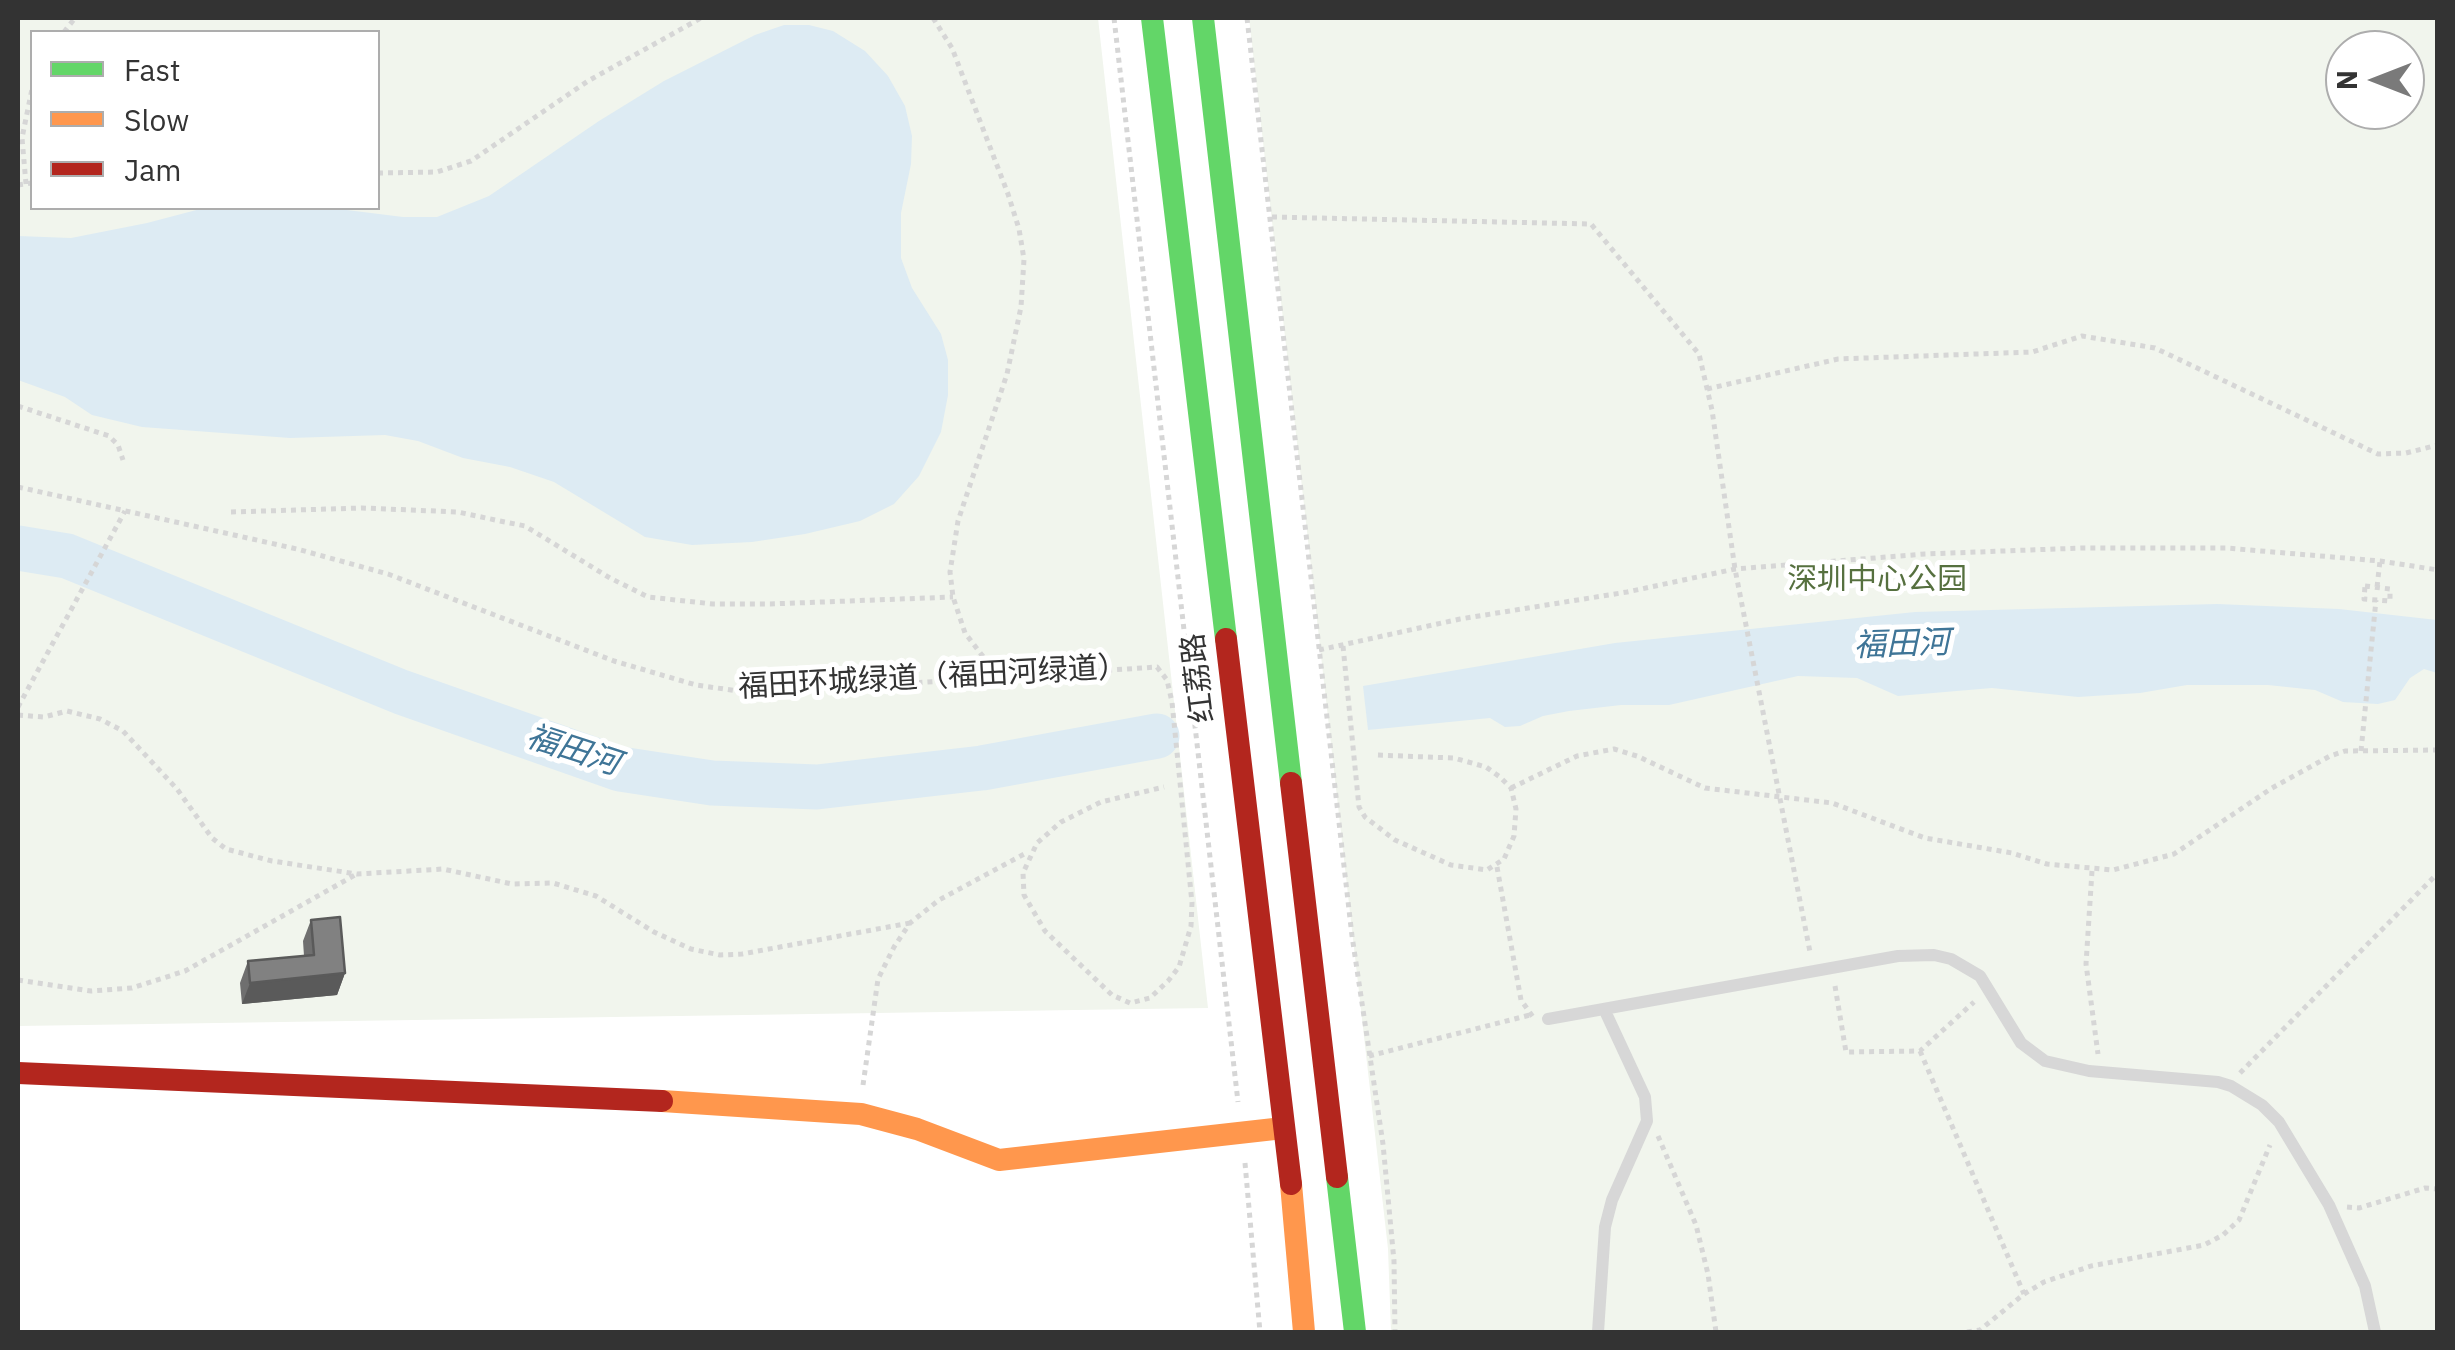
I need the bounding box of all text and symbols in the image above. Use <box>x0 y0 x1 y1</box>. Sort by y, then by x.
legend <box>30 30 380 210</box>
north arrow <box>2325 30 2425 130</box>
text: Fast <box>124 50 181 89</box>
text: N <box>2328 70 2365 90</box>
text: Slow <box>124 100 189 139</box>
text: Jam <box>124 150 182 189</box>
park label: 深圳中心公园 <box>1787 562 1967 598</box>
water label: 福田河 <box>1853 624 1951 666</box>
street label: 红荔路 <box>1176 631 1222 725</box>
street label: 福田环城绿道（福田河绿道） <box>737 650 1129 706</box>
water label: 福田河 <box>521 718 625 784</box>

